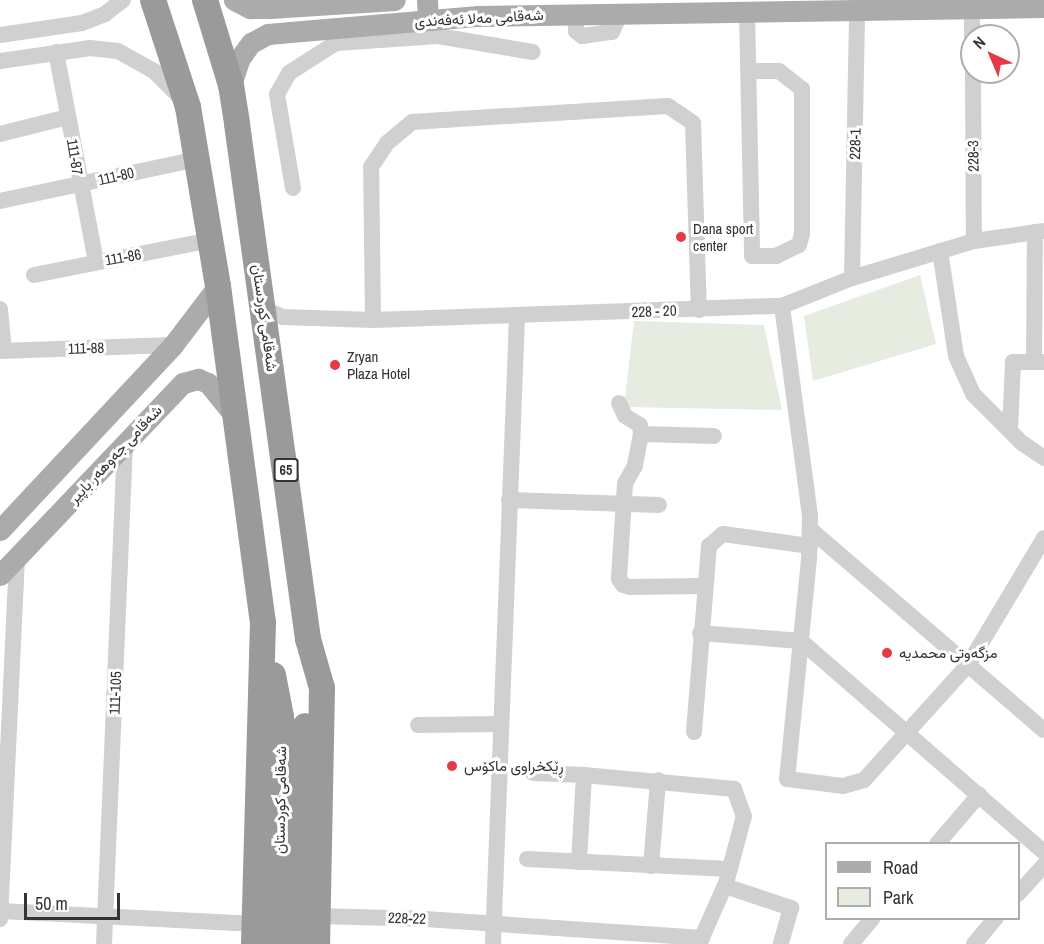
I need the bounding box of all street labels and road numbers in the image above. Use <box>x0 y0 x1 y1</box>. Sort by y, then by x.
street label: شەقامی مەلا ئەفەندی <box>414 6 544 30</box>
street label: 228-1 <box>846 128 864 160</box>
street label: 111-87 <box>63 138 87 176</box>
street label: 228-3 <box>964 140 982 172</box>
street label: 111-80 <box>96 163 136 189</box>
street label: 111-86 <box>103 245 143 269</box>
street label: شەقامی کوردستان <box>249 263 281 373</box>
street label: 228 - 20 <box>631 301 677 321</box>
street label: 111-88 <box>67 338 105 358</box>
street label: شەقامی جەوهەر باپیر <box>65 401 165 507</box>
road number: 65 <box>272 459 300 481</box>
street label: 111-105 <box>105 671 125 715</box>
street label: شەقامی کوردستان <box>270 746 290 854</box>
street label: 228-22 <box>388 908 426 928</box>

